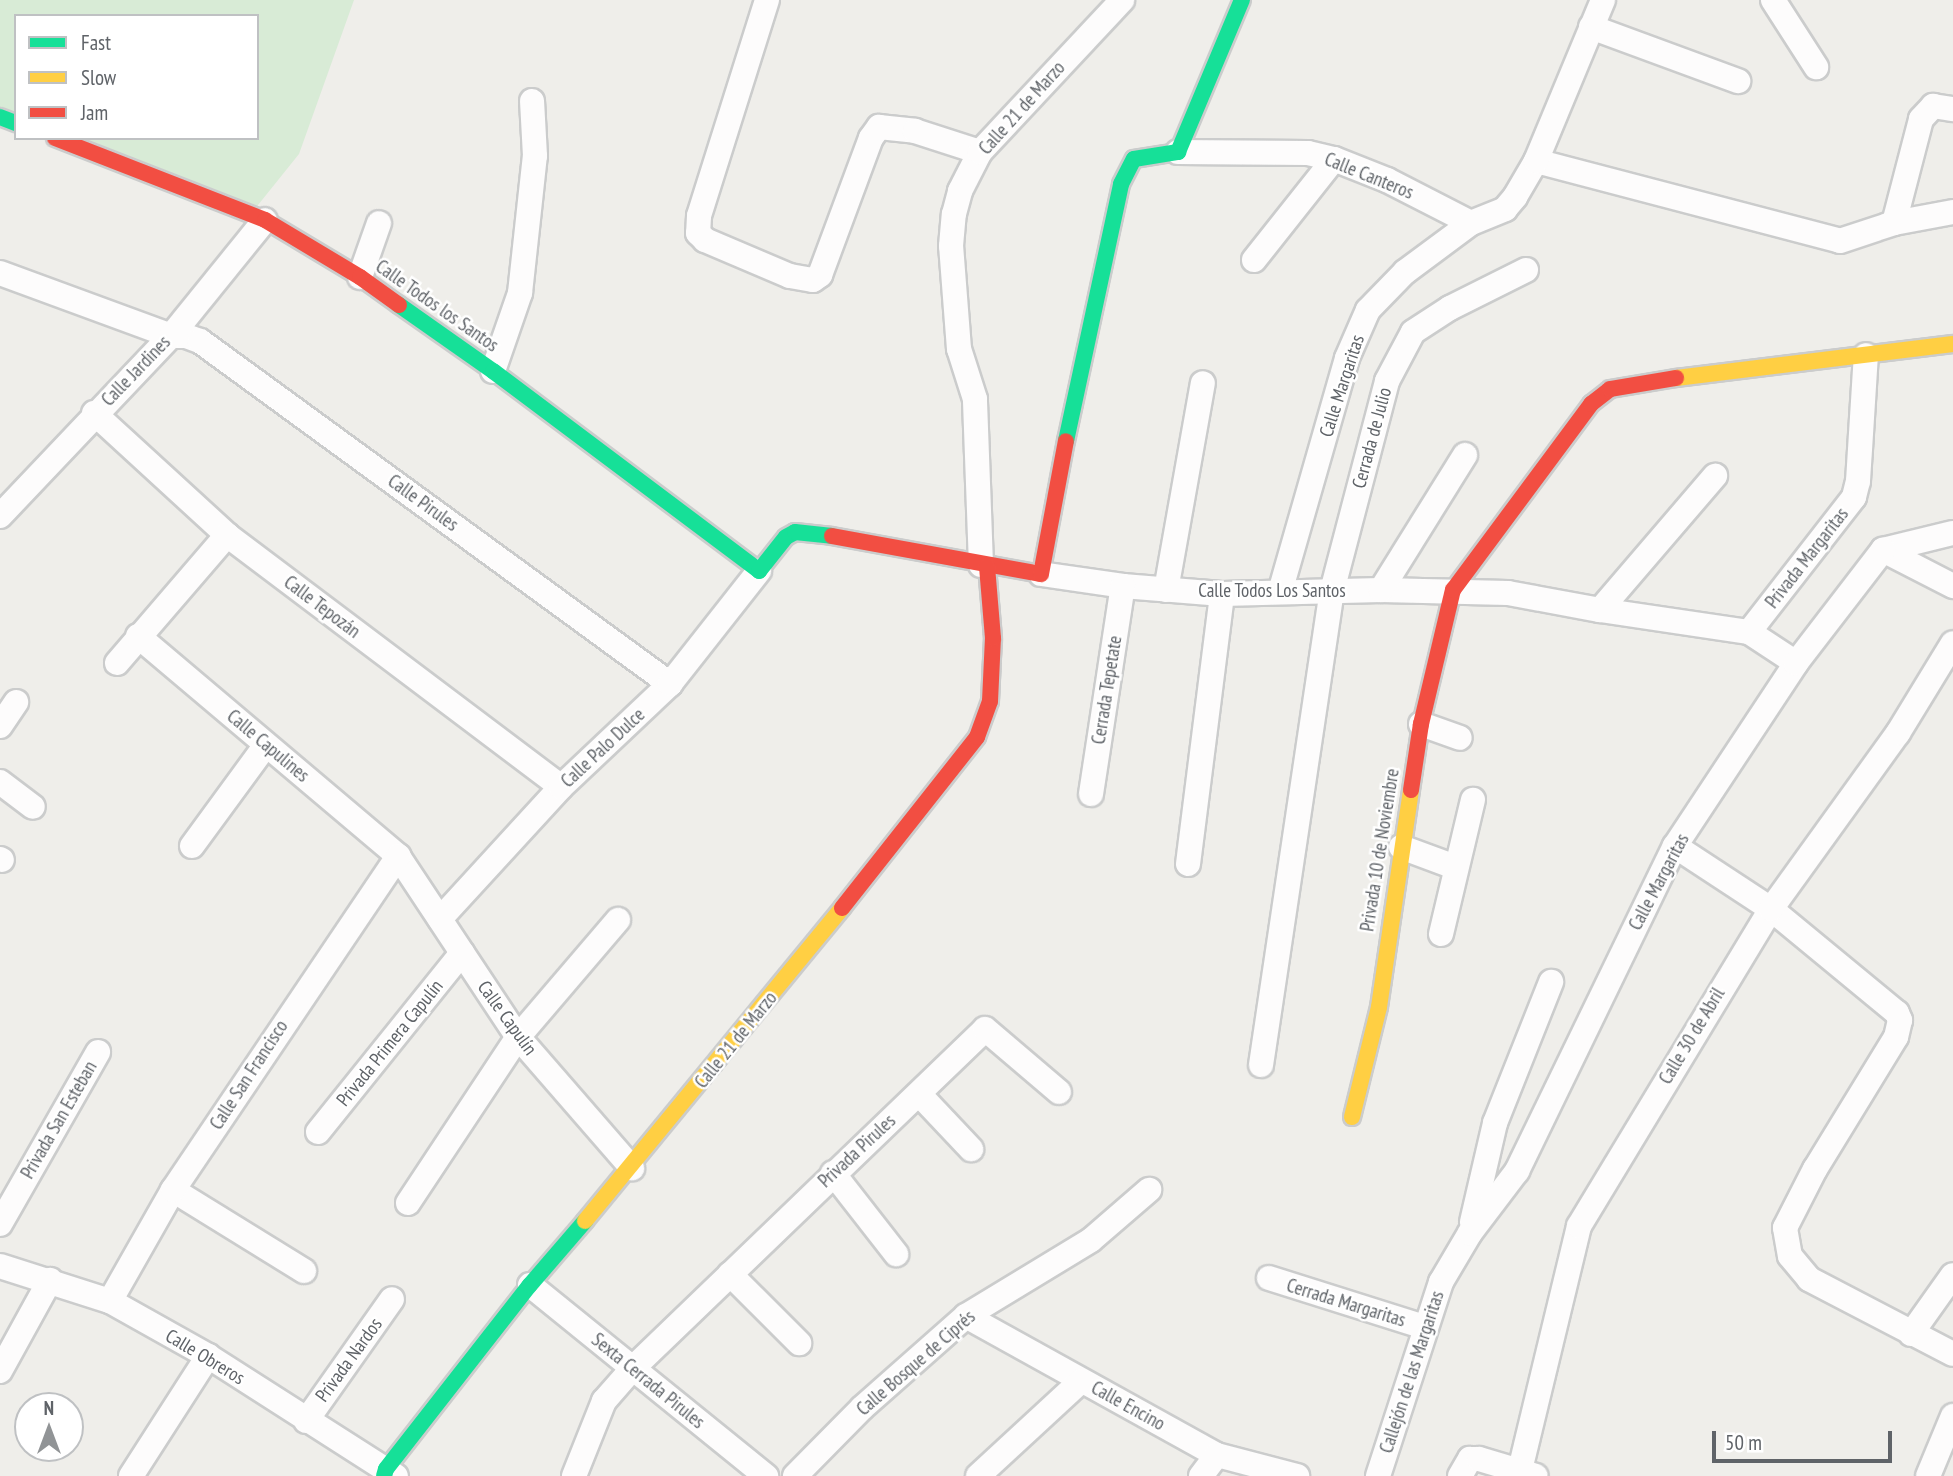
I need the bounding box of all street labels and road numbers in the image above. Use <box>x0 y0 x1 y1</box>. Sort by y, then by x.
street label: Calle 21 de Marzo <box>974 57 1070 159</box>
street label: Calle Canteros <box>1321 148 1417 204</box>
street label: Calle Todos los Santos <box>371 255 503 357</box>
street label: Calle Jardines <box>97 331 175 411</box>
street label: Calle Margaritas <box>1315 332 1369 440</box>
street label: Cerrada de Julio <box>1348 385 1396 491</box>
street label: Calle Pirules <box>383 470 463 536</box>
street label: Privada Margaritas <box>1761 503 1853 613</box>
street label: Calle Tepozán <box>279 571 365 643</box>
street label: Calle Todos Los Santos <box>1198 580 1346 602</box>
street label: Cerrada Tepetate <box>1087 634 1127 746</box>
street label: Calle Palo Dulce <box>556 704 650 792</box>
street label: Calle Capulines <box>222 705 314 787</box>
street label: Privada 10 de Noviembre <box>1356 767 1404 933</box>
street label: Calle Margaritas <box>1624 830 1694 934</box>
street label: Privada Primera Capulín <box>332 975 448 1111</box>
street label: Calle Capulín <box>472 976 542 1060</box>
street label: Calle 30 de Abril <box>1654 983 1730 1089</box>
street label: Calle 21 de Marzo <box>690 987 782 1093</box>
street label: Calle San Francisco <box>205 1016 293 1134</box>
street label: Privada San Esteban <box>16 1057 102 1183</box>
street label: Privada Pirules <box>814 1110 900 1192</box>
street label: Cerrada Margaritas <box>1284 1274 1408 1332</box>
street label: Callejón de las Margaritas <box>1375 1288 1449 1456</box>
street label: Calle Bosque de Ciprés <box>852 1305 980 1421</box>
street label: Privada Nardos <box>311 1314 387 1406</box>
street label: Calle Obreros <box>161 1324 249 1390</box>
street label: Sexta Cerrada Pirules <box>587 1328 709 1434</box>
street label: Calle Encino <box>1087 1376 1169 1436</box>

